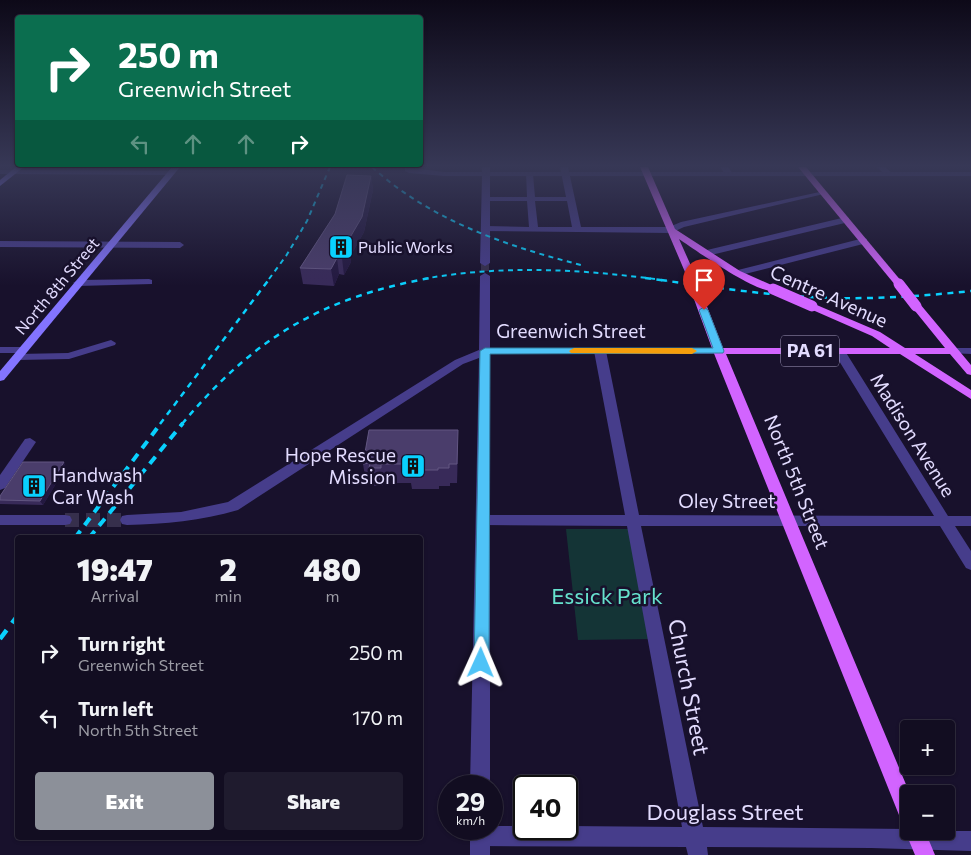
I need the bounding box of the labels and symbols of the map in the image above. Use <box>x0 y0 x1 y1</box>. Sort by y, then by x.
street label: North 8th Street <box>11 233 103 338</box>
building icon: Public Works <box>328 234 354 260</box>
place label: Public Works <box>358 237 453 256</box>
pin <box>683 259 725 310</box>
street label: Centre Avenue <box>767 259 891 332</box>
street label: Greenwich Street <box>496 319 646 342</box>
road number: PA 61 <box>781 336 839 366</box>
street label: Madison Avenue <box>866 369 961 501</box>
street label: North 5th Street <box>760 411 835 552</box>
place label: Hope Rescue Mission <box>285 443 396 488</box>
building icon: Hope Rescue Mission <box>400 453 426 479</box>
place label: Handwash Car Wash <box>52 463 143 508</box>
building icon: Handwash Car Wash <box>21 473 47 499</box>
street label: Oley Street <box>678 489 776 512</box>
park label: Essick Park <box>551 582 663 609</box>
street label: Church Street <box>663 616 716 757</box>
position arrow <box>454 636 506 688</box>
speed limit sign: 40 <box>513 775 578 840</box>
street label: Douglass Street <box>646 798 804 825</box>

